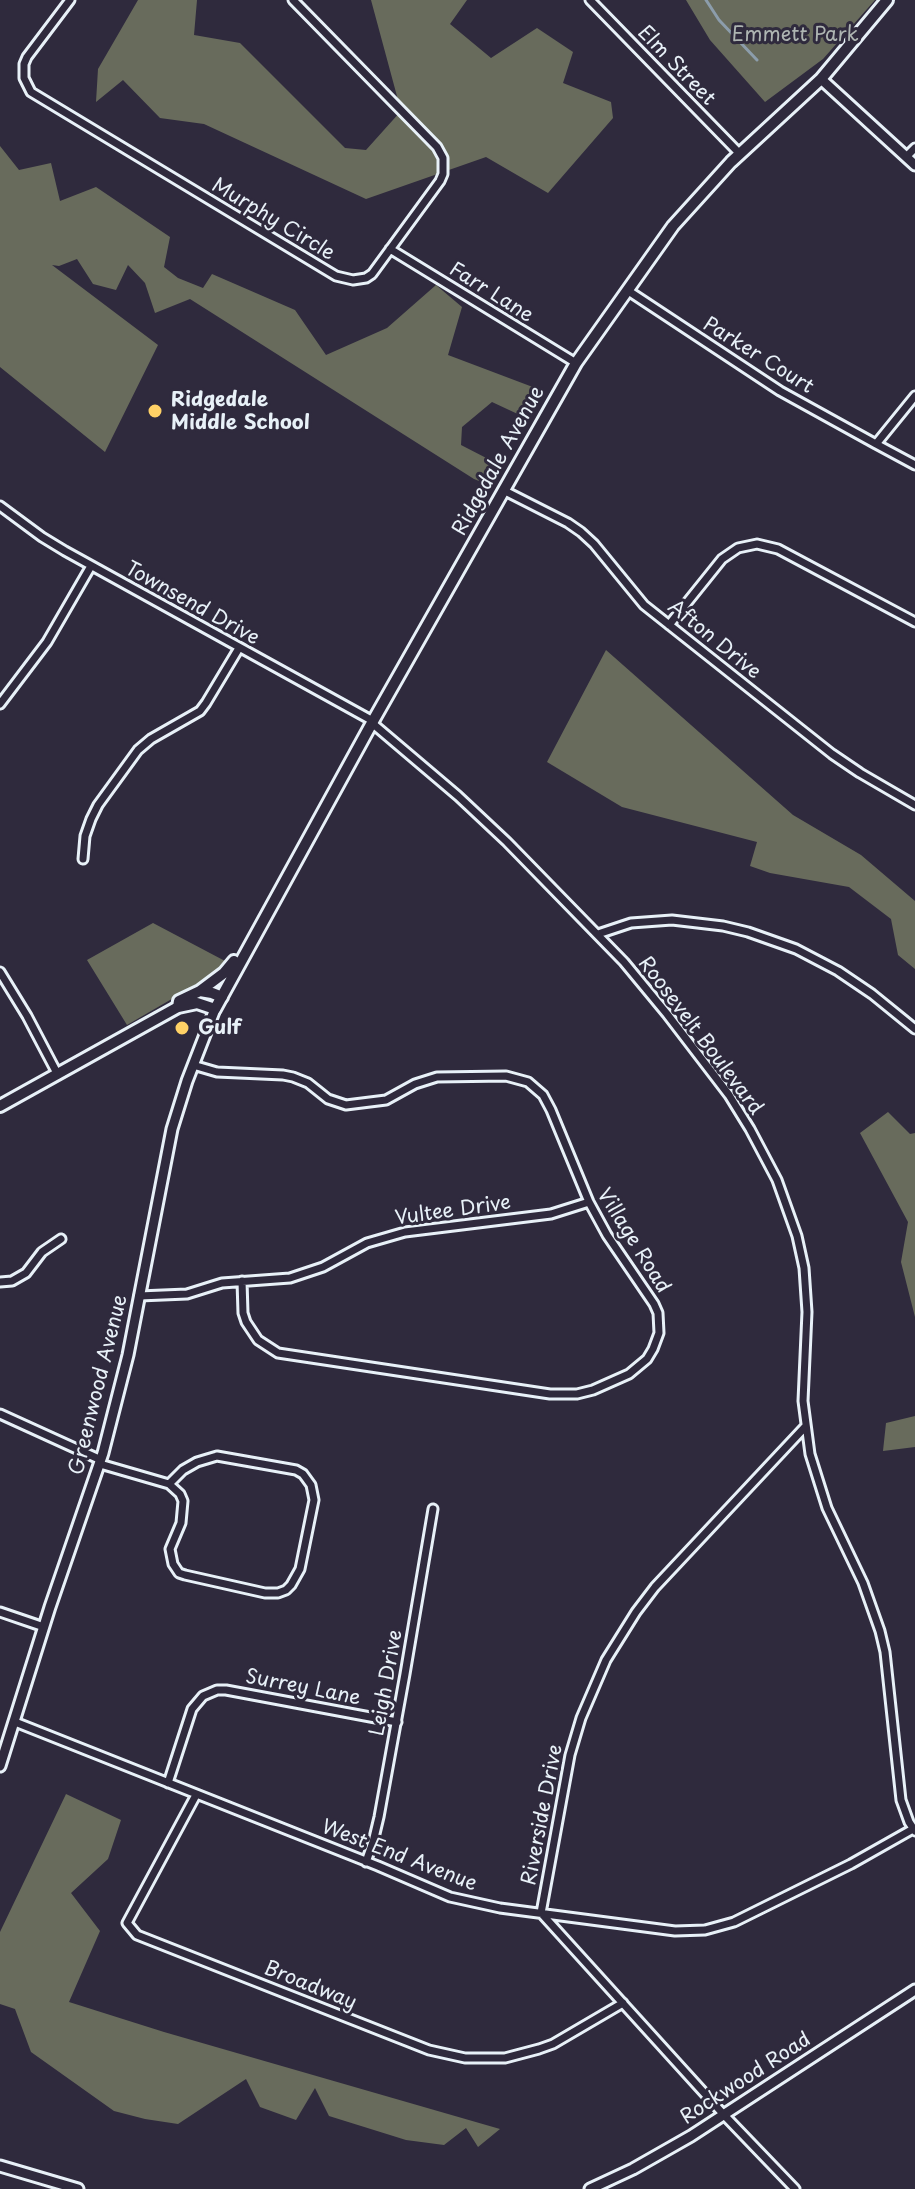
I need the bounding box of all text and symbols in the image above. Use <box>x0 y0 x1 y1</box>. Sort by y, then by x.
street label: Elm Street <box>632 21 720 111</box>
park label: Emmett Park <box>731 23 859 47</box>
street label: Murphy Circle <box>207 174 339 266</box>
street label: Farr Lane <box>445 258 537 328</box>
street label: Parker Court <box>698 313 818 399</box>
street label: Ridgedale Avenue <box>448 382 550 540</box>
place label: Ridgedale Middle School <box>171 388 310 435</box>
marker: Ridgedale Middle School <box>146 402 164 420</box>
street label: Townsend Drive <box>121 557 263 651</box>
street label: Afton Drive <box>663 595 765 685</box>
street label: Roosevelt Boulevard <box>633 952 767 1120</box>
place label: Gulf <box>198 1016 241 1040</box>
marker: Gulf <box>173 1019 191 1037</box>
street label: Village Road <box>591 1184 675 1298</box>
street label: Vultee Drive <box>393 1191 513 1231</box>
street label: Greenwood Avenue <box>65 1292 133 1478</box>
street label: Leigh Drive <box>366 1628 408 1738</box>
street label: Surrey Lane <box>243 1665 363 1711</box>
street label: Riverside Drive <box>518 1743 568 1887</box>
street label: West End Avenue <box>318 1815 480 1897</box>
street label: Broadway <box>260 1957 360 2015</box>
street label: Rockwood Road <box>676 2028 816 2130</box>

